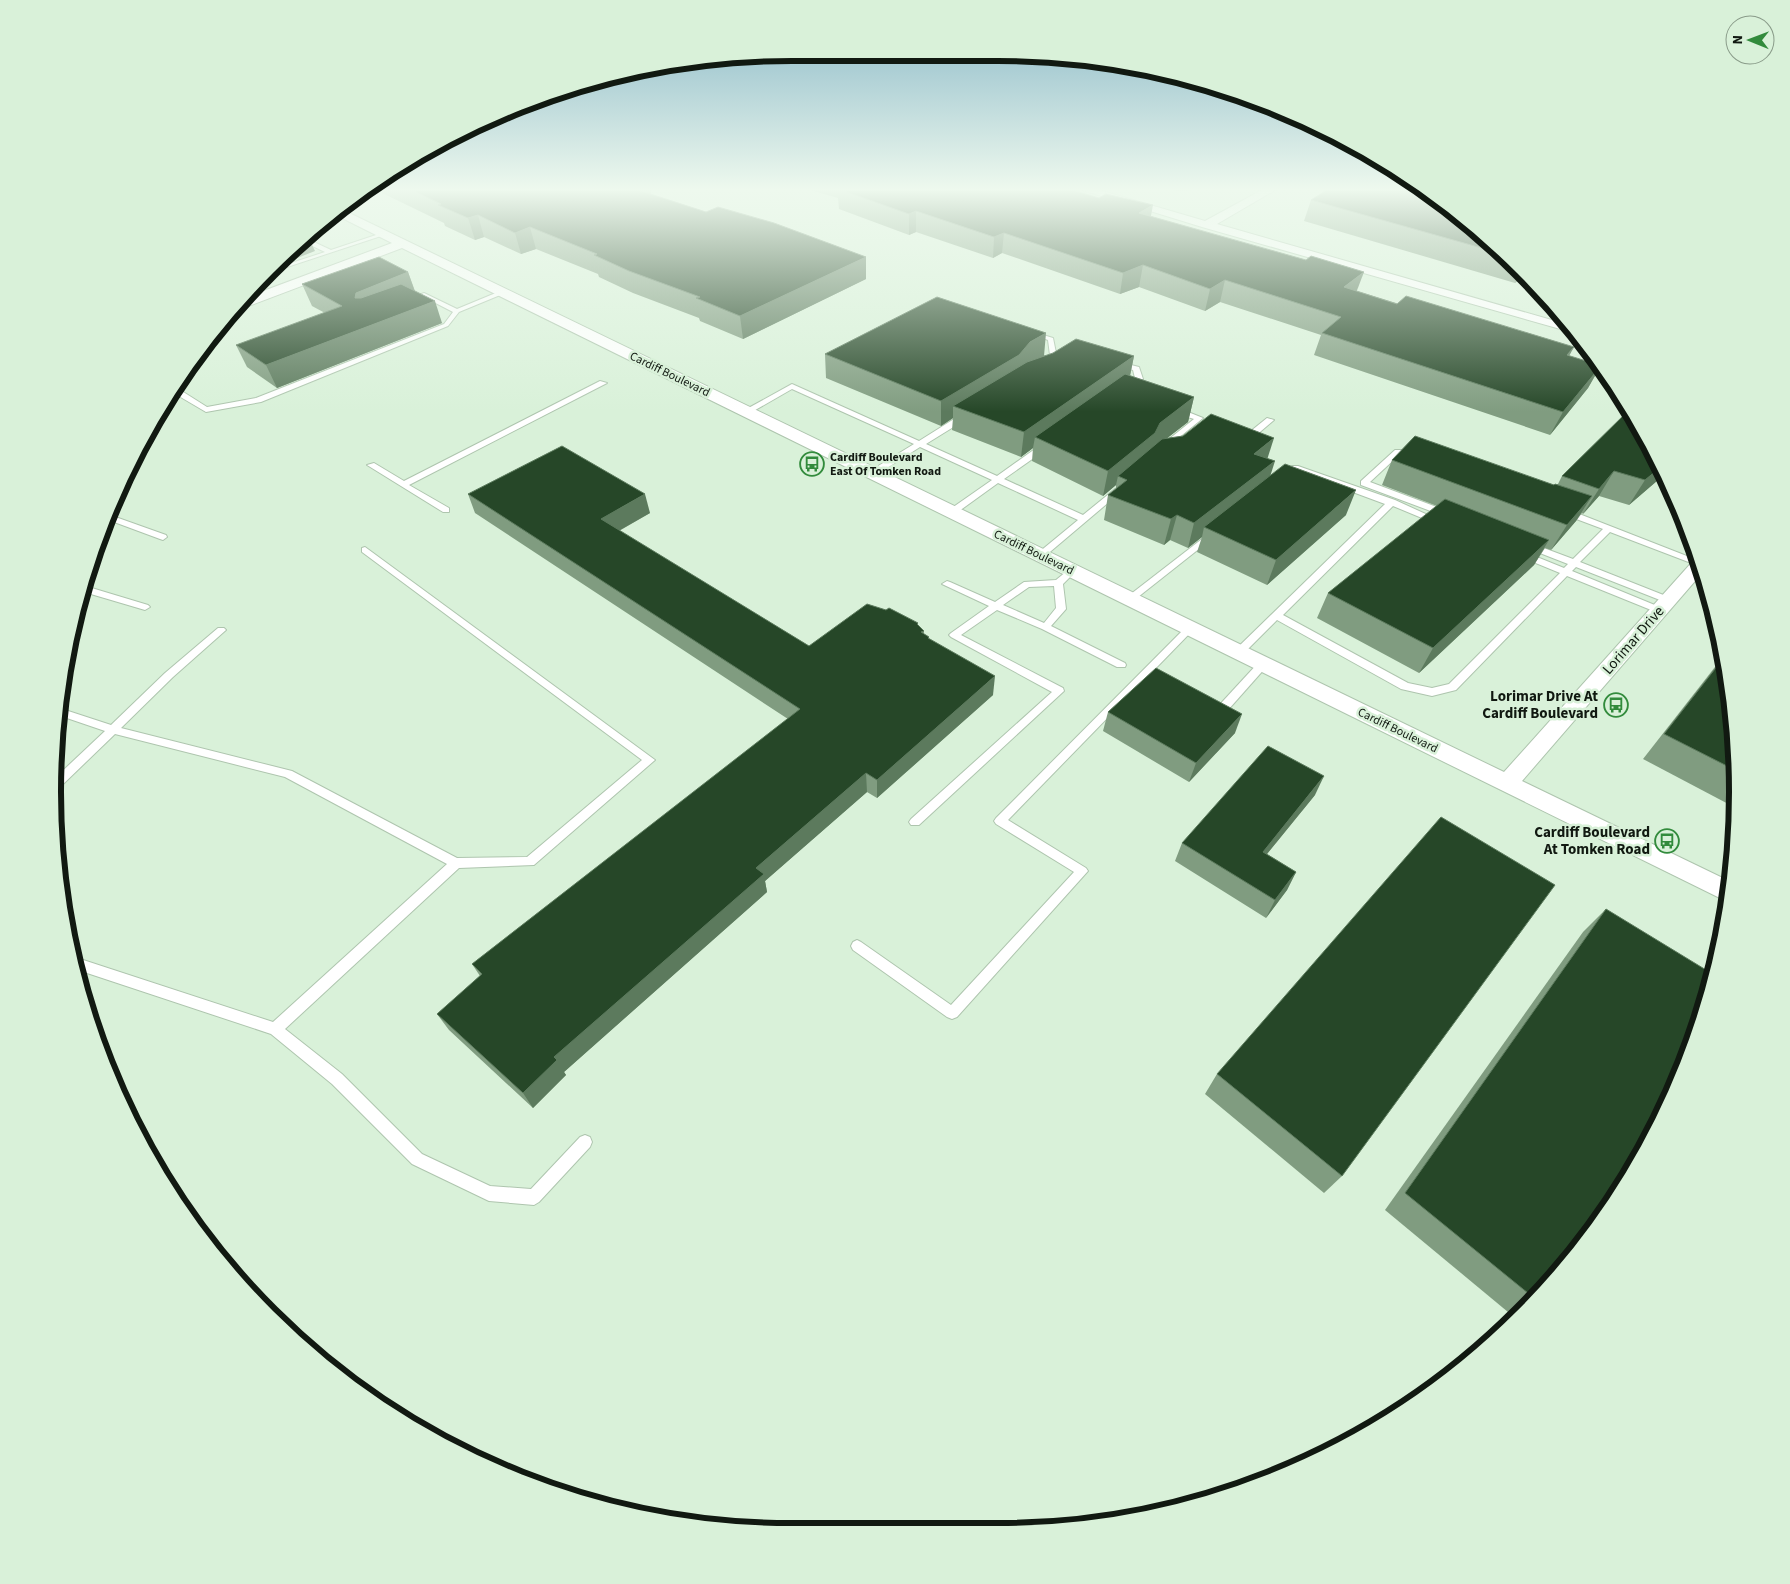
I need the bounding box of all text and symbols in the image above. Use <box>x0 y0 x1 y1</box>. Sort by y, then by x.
north arrow <box>1725 15 1775 65</box>
text: N <box>1728 35 1748 45</box>
street label: Cardiff Boulevard <box>627 348 713 401</box>
place label: Cardiff Boulevard East Of Tomken Road <box>830 449 941 480</box>
bus stop icon: Cardiff Boulevard East Of Tomken Road <box>799 451 825 477</box>
street label: Cardiff Boulevard <box>991 526 1077 579</box>
street label: Lorimar Drive <box>1598 601 1669 679</box>
place label: Lorimar Drive At Cardiff Boulevard <box>1482 686 1598 724</box>
bus stop icon: Lorimar Drive At Cardiff Boulevard <box>1603 692 1629 718</box>
street label: Cardiff Boulevard <box>1355 704 1441 757</box>
place label: Cardiff Boulevard At Tomken Road <box>1534 822 1650 860</box>
bus stop icon: Cardiff Boulevard At Tomken Road <box>1654 828 1680 854</box>

